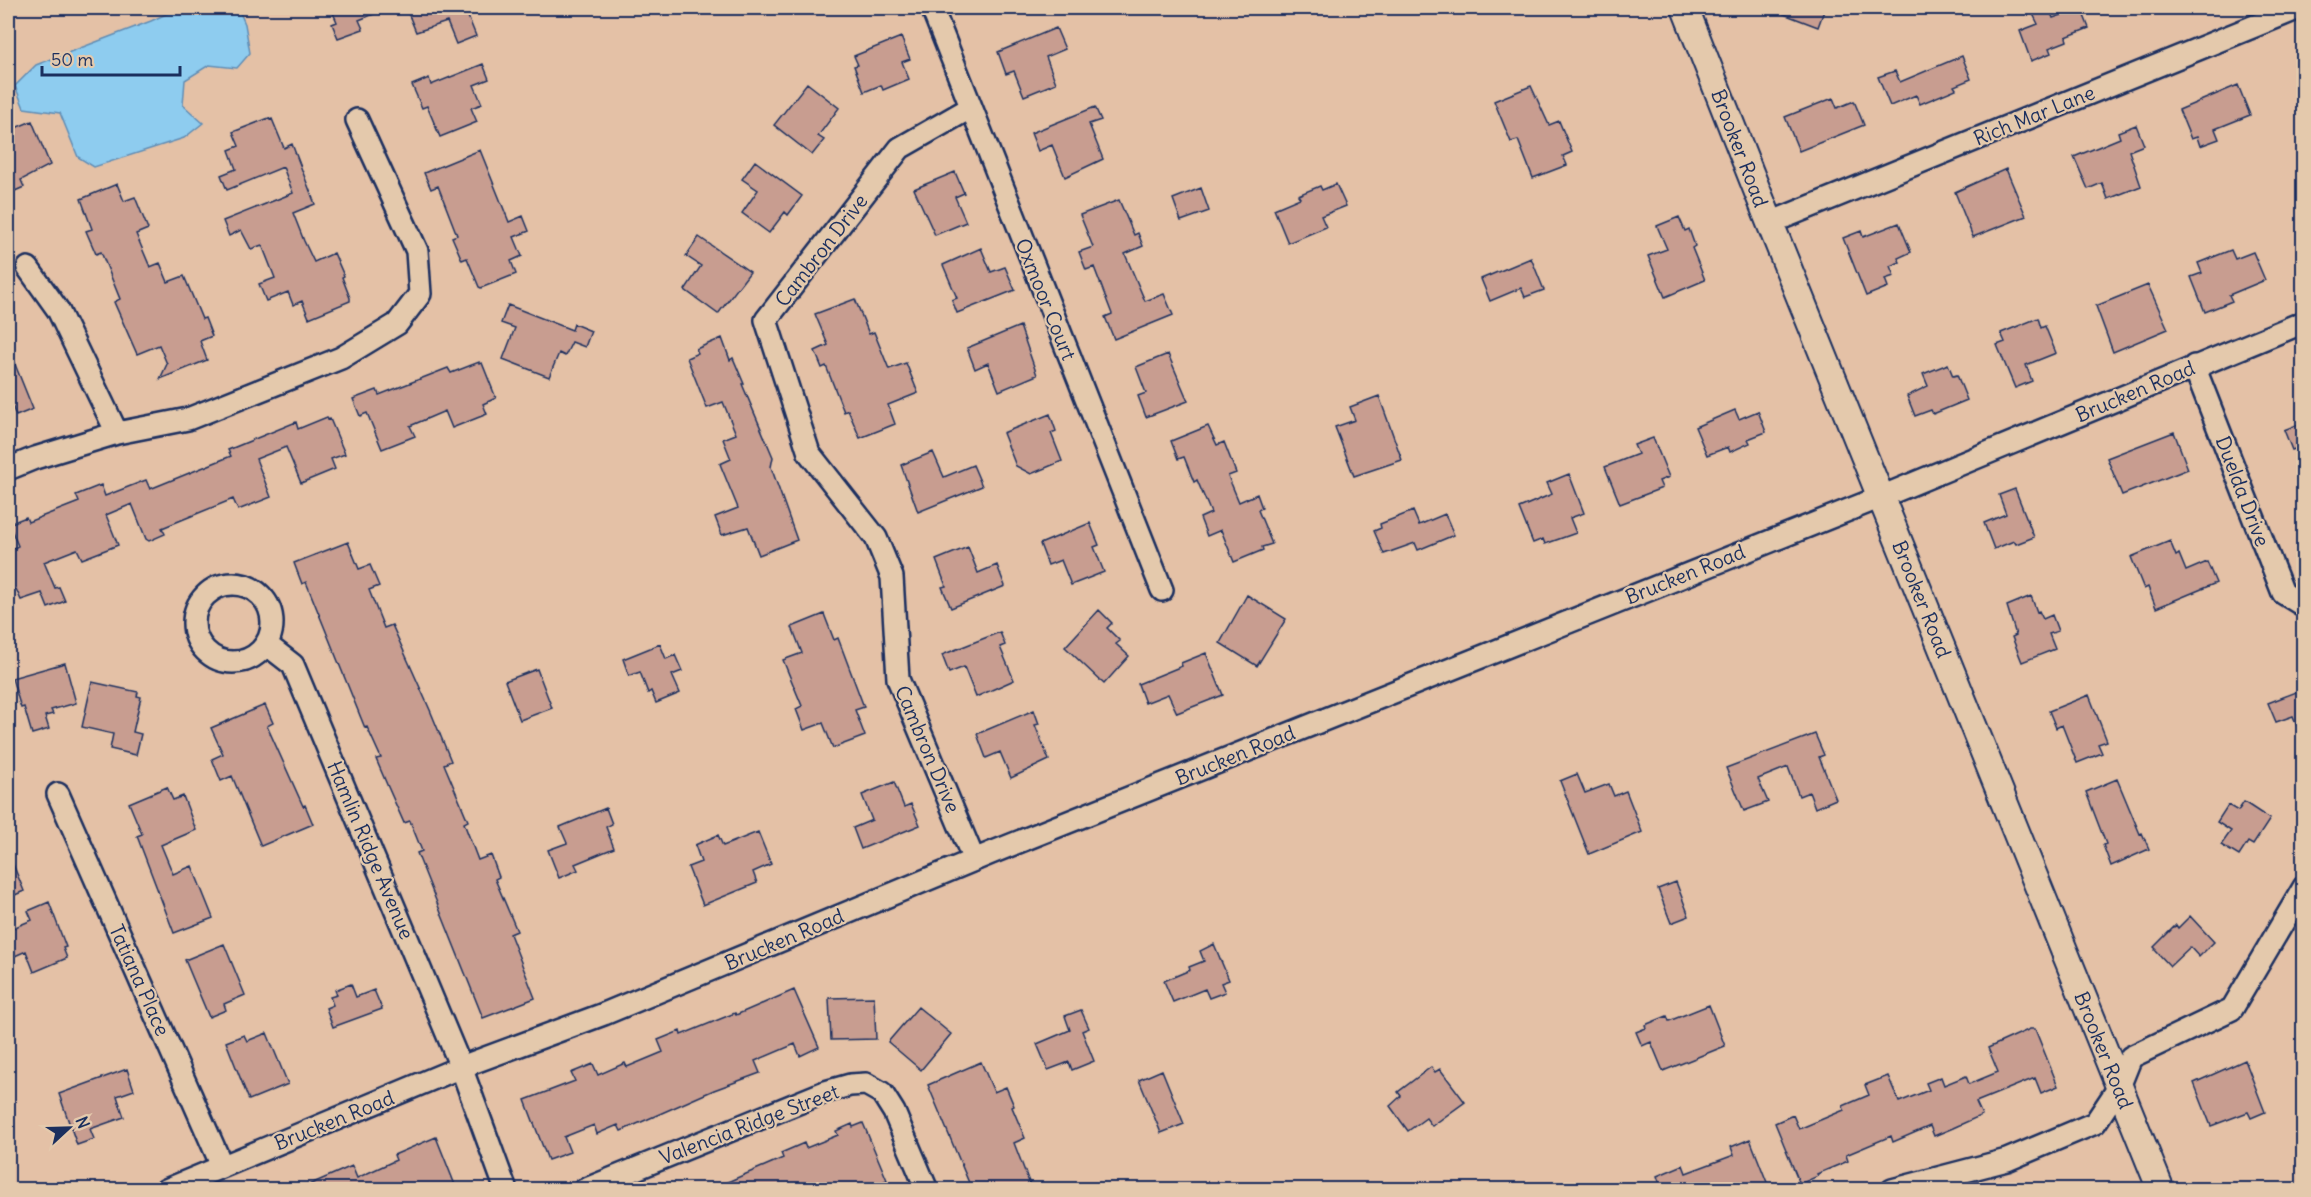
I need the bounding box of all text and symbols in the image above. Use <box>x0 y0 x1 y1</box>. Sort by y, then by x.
scale bar <box>42 39 180 77</box>
text: 50 m <box>51 48 93 71</box>
street label: Rich Mar Lane <box>1970 79 2098 151</box>
street label: Brooker Road <box>1706 86 1774 211</box>
street label: Cambron Drive <box>769 189 873 311</box>
street label: Oxmoor Court <box>1010 234 1082 364</box>
street label: Brucken Road <box>2072 355 2199 427</box>
street label: Duelda Drive <box>2210 432 2276 550</box>
street label: Brooker Road <box>1887 537 1957 661</box>
street label: Brucken Road <box>1621 539 1749 609</box>
street label: Cambron Drive <box>890 682 966 816</box>
street label: Brucken Road <box>1171 720 1299 790</box>
street label: Hamlin Ridge Avenue <box>322 757 420 943</box>
street label: Brucken Road <box>721 903 848 975</box>
street label: Tatiana Place <box>104 920 176 1040</box>
street label: Brooker Road <box>2069 988 2139 1112</box>
street label: Valencia Ridge Street <box>656 1078 842 1170</box>
street label: Brucken Road <box>270 1085 398 1155</box>
north arrow <box>39 1098 99 1158</box>
text: N <box>72 1114 94 1131</box>

